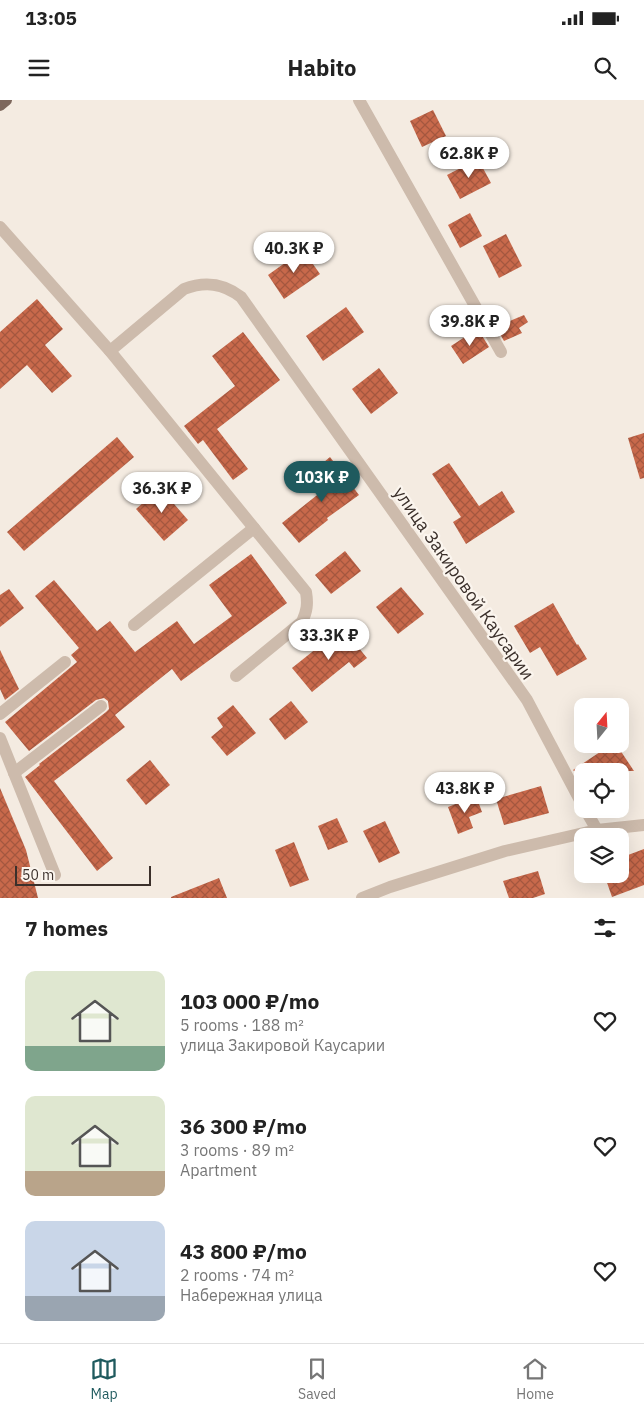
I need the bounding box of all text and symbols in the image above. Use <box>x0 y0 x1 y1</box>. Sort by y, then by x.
text: 13:05 <box>25 6 77 30</box>
text: Habito <box>288 53 356 82</box>
icon: menu <box>25 54 53 82</box>
icon: search <box>591 54 619 82</box>
pin: 62.8K ₽ <box>423 136 515 179</box>
text: 62.8K ₽ <box>439 143 499 163</box>
pin: 40.3K ₽ <box>248 232 340 274</box>
text: 40.3K ₽ <box>264 238 324 258</box>
pin: 39.8K ₽ <box>424 304 516 347</box>
text: 39.8K ₽ <box>440 311 500 331</box>
pin: 103K ₽ <box>281 460 363 503</box>
text: 103K ₽ <box>295 467 349 487</box>
pin: 36.3K ₽ <box>116 472 208 514</box>
text: 36.3K ₽ <box>132 478 192 498</box>
street label: улица Закировой Каусарии <box>388 482 540 684</box>
pin: 33.3K ₽ <box>283 618 375 661</box>
text: 33.3K ₽ <box>299 625 359 645</box>
north arrow <box>574 698 629 752</box>
map controls <box>574 698 629 883</box>
button: locate <box>574 763 629 818</box>
pin: 43.8K ₽ <box>419 772 511 814</box>
text: 43.8K ₽ <box>435 778 495 798</box>
button: layers <box>574 828 629 883</box>
scale bar <box>15 863 151 886</box>
text: 50 m <box>22 866 54 884</box>
text: 7 homes <box>25 914 108 942</box>
icon: filters <box>591 914 619 942</box>
text: 103 000 ₽/mo <box>180 987 319 1015</box>
icon: home <box>65 991 125 1051</box>
icon: heart <box>591 1007 619 1035</box>
text: 5 rooms · 188 m² <box>180 1015 304 1035</box>
text: улица Закировой Каусарии <box>180 1035 385 1055</box>
text: 36 300 ₽/mo <box>180 1112 307 1140</box>
icon: home <box>65 1116 125 1176</box>
icon: heart <box>591 1132 619 1160</box>
text: 3 rooms · 89 m² <box>180 1140 294 1160</box>
text: Apartment <box>180 1160 257 1180</box>
text: 43 800 ₽/mo <box>180 1237 307 1265</box>
icon: home <box>65 1241 125 1301</box>
icon: heart <box>591 1257 619 1285</box>
text: 2 rooms · 74 m² <box>180 1265 294 1285</box>
text: Набережная улица <box>180 1285 323 1305</box>
tab: Map <box>90 1355 118 1403</box>
tab: Saved <box>298 1355 336 1403</box>
tab: Home <box>516 1355 554 1403</box>

